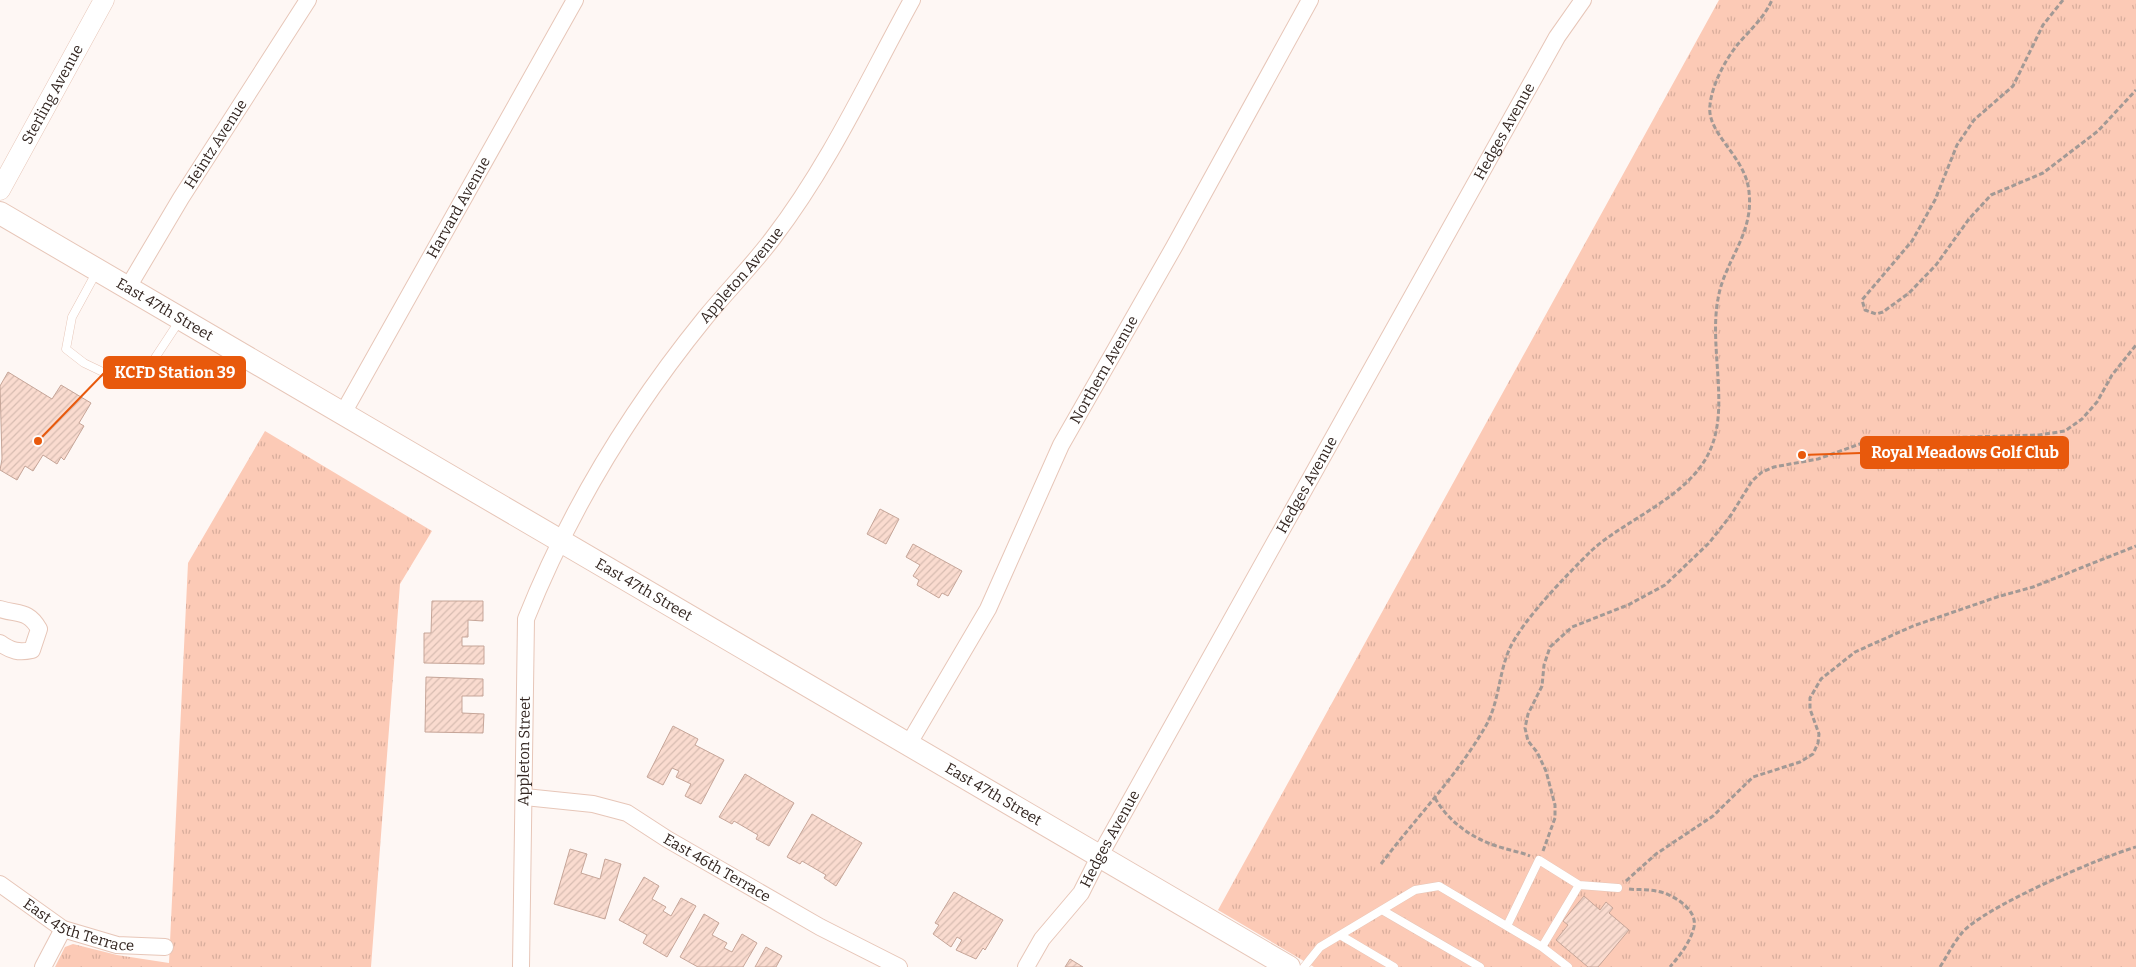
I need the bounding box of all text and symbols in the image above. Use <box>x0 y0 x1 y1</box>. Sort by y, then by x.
street label: Sterling Avenue <box>18 41 87 147</box>
street label: Hedges Avenue <box>1470 80 1539 183</box>
street label: Heintz Avenue <box>180 96 251 192</box>
street label: Harvard Avenue <box>423 154 494 261</box>
street label: Appleton Avenue <box>696 223 787 326</box>
street label: East 47th Street <box>113 274 217 345</box>
street label: Northern Avenue <box>1066 312 1142 427</box>
callout: KCFD Station 39 <box>104 357 245 388</box>
text: KCFD Station 39 <box>115 363 236 382</box>
street label: Hedges Avenue <box>1273 433 1341 537</box>
callout: Royal Meadows Golf Club <box>1861 437 2068 468</box>
text: Royal Meadows Golf Club <box>1871 443 2059 462</box>
street label: East 47th Street <box>592 554 696 625</box>
street label: Appleton Street <box>514 696 534 806</box>
street label: East 47th Street <box>942 759 1046 830</box>
street label: Hedges Avenue <box>1076 787 1144 890</box>
street label: East 46th Terrace <box>660 830 774 906</box>
street label: East 45th Terrace <box>20 895 135 955</box>

